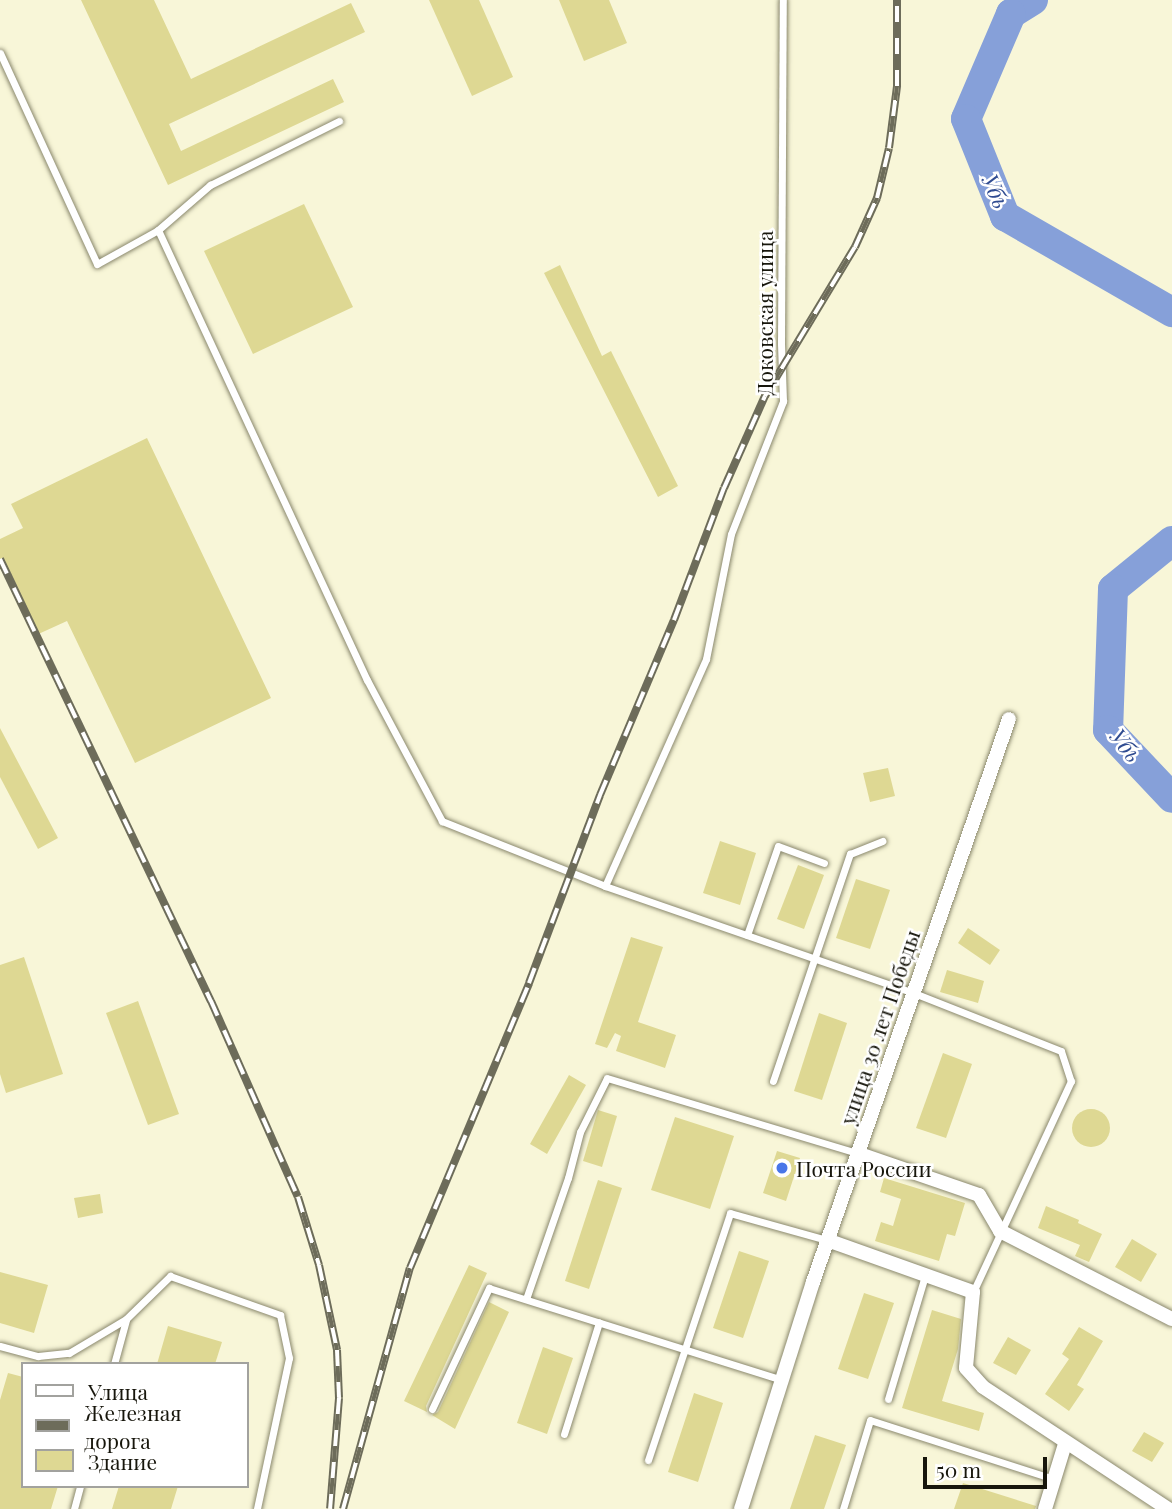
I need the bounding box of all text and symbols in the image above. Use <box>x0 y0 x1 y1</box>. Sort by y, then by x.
water label: Убь <box>976 169 1016 213</box>
street label: Доковская улица <box>751 231 777 395</box>
water label: Убь <box>1104 722 1148 768</box>
street label: улица 30 лет Победы <box>834 926 924 1128</box>
place label: Почта России <box>796 1155 932 1181</box>
marker: Почта России <box>774 1160 790 1176</box>
legend <box>21 1362 248 1488</box>
text: Улица <box>88 1377 148 1405</box>
text: Железная дорога <box>84 1398 181 1454</box>
scale bar <box>927 1442 1051 1486</box>
text: Здание <box>88 1447 157 1475</box>
text: 50 m <box>936 1455 981 1483</box>

